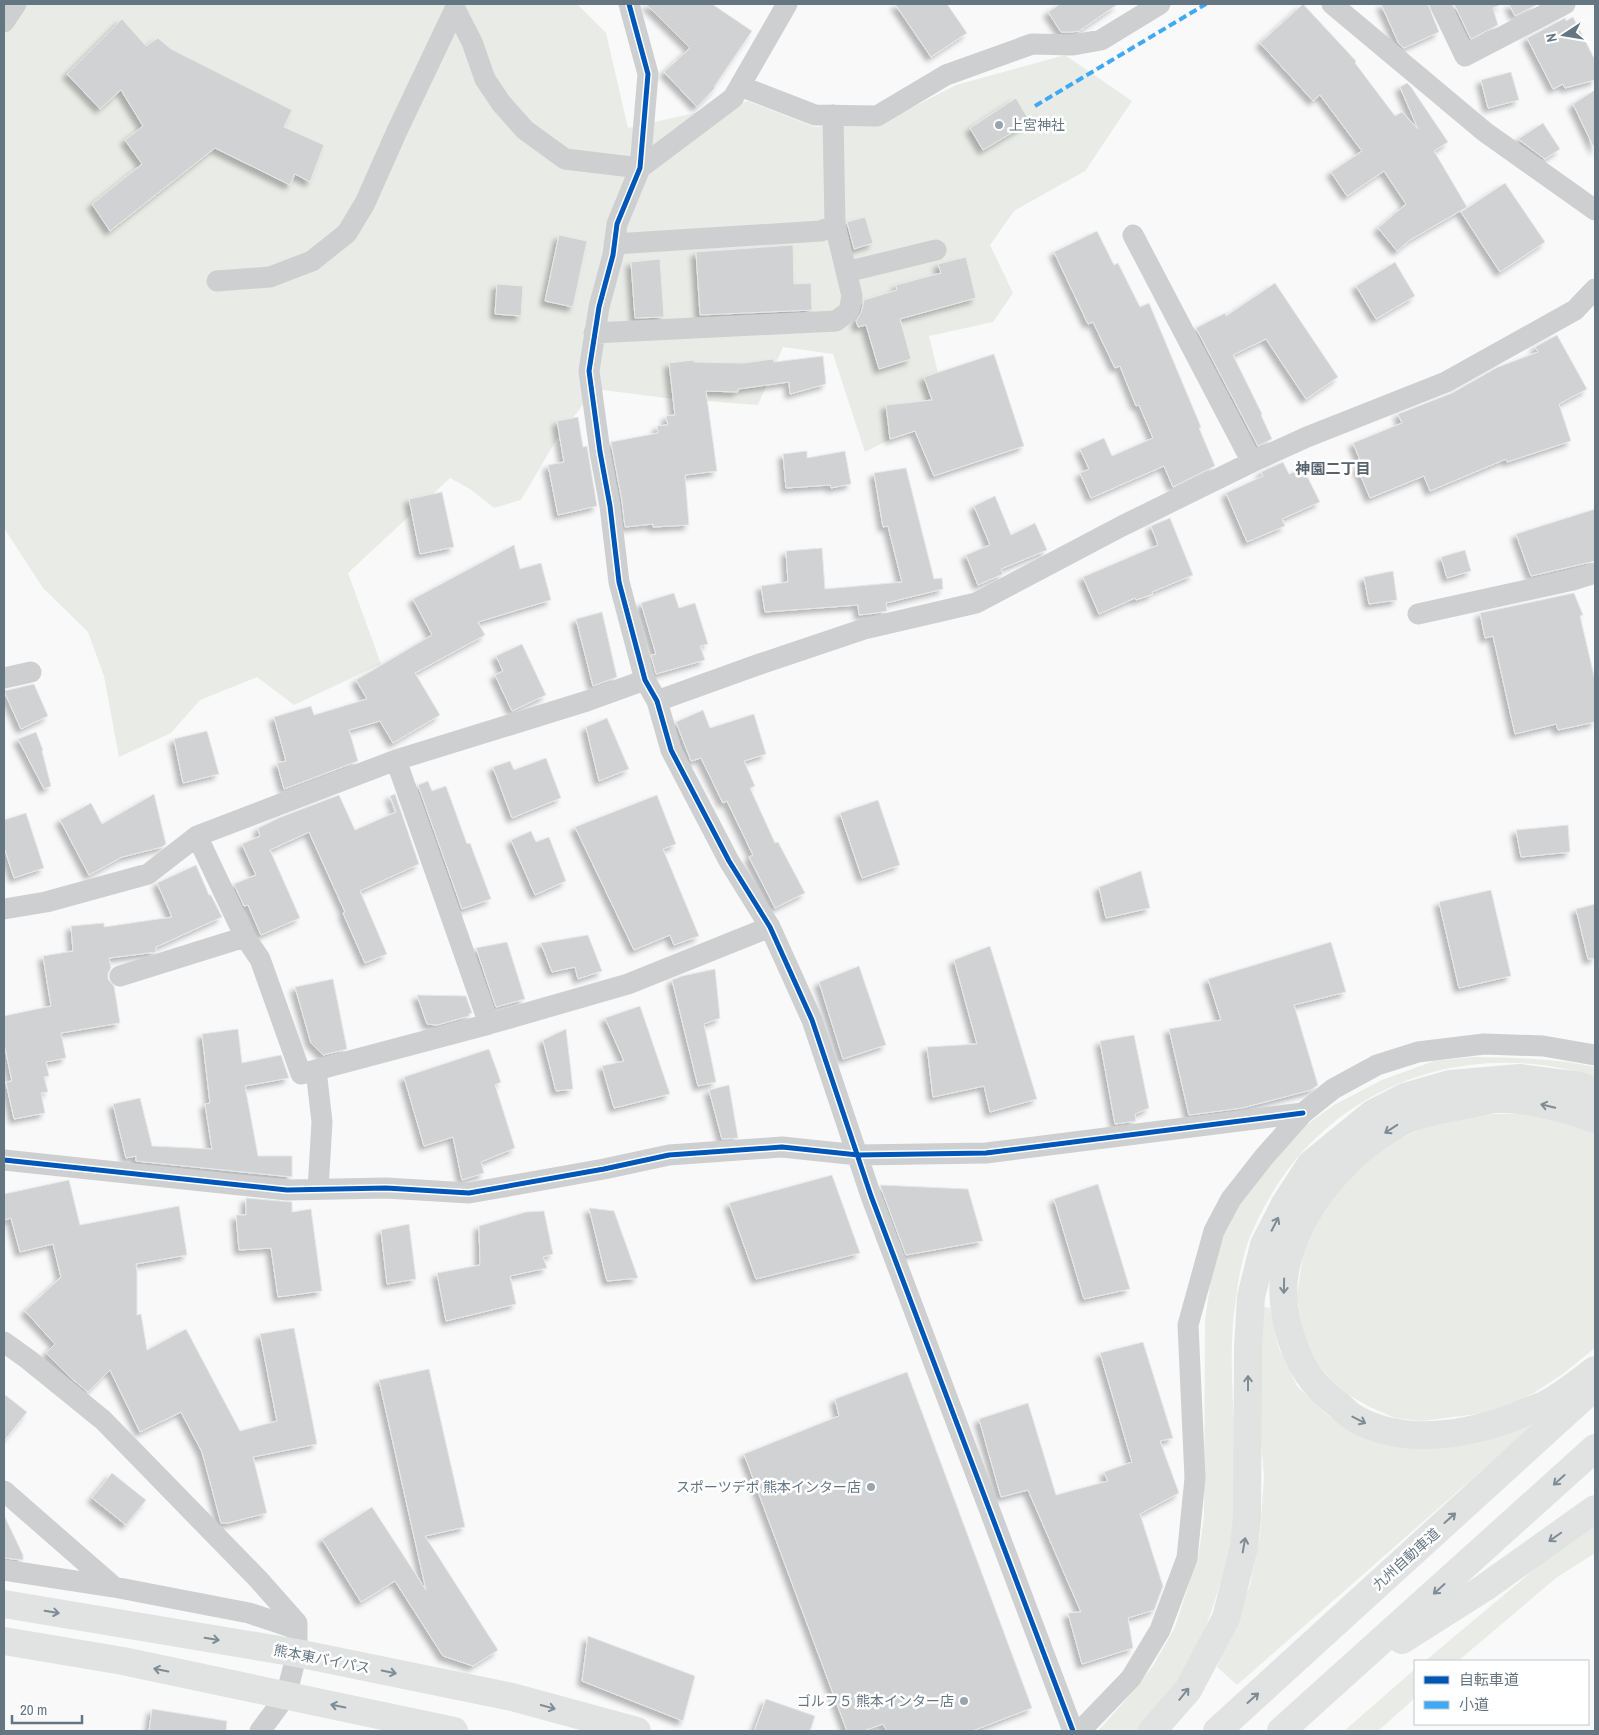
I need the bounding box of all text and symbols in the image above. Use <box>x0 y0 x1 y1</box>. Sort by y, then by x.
north arrow <box>1539 10 1589 60</box>
text: N <box>1542 32 1561 44</box>
place label: 上宮神社 <box>1009 116 1065 134</box>
marker: 上宮神社 <box>993 119 1005 131</box>
district label: 神園二丁目 <box>1294 458 1371 479</box>
one-way arrow <box>1541 1101 1557 1110</box>
one-way arrow <box>1385 1124 1399 1134</box>
one-way arrow <box>1270 1217 1280 1232</box>
one-way arrow <box>1280 1277 1289 1293</box>
one-way arrow <box>1243 1375 1253 1392</box>
one-way arrow <box>1351 1415 1366 1425</box>
one-way arrow <box>1553 1475 1566 1486</box>
place label: スポーツデポ 熊本インター店 <box>676 1478 861 1496</box>
marker: スポーツデポ 熊本インター店 <box>865 1481 877 1493</box>
one-way arrow <box>1444 1512 1457 1524</box>
street label: 九州自動車道 <box>1369 1524 1443 1594</box>
one-way arrow <box>1549 1532 1563 1542</box>
one-way arrow <box>1239 1537 1249 1553</box>
one-way arrow <box>1432 1584 1445 1595</box>
one-way arrow <box>43 1608 59 1618</box>
one-way arrow <box>204 1634 220 1644</box>
street label: 熊本東バイパス <box>272 1641 372 1677</box>
legend <box>1414 1660 1589 1725</box>
one-way arrow <box>154 1664 170 1674</box>
one-way arrow <box>381 1668 397 1677</box>
text: 自転車道 <box>1459 1669 1519 1690</box>
one-way arrow <box>1178 1688 1189 1701</box>
scale bar <box>12 1692 82 1724</box>
place label: ゴルフ５ 熊本インター店 <box>797 1692 954 1710</box>
one-way arrow <box>1246 1693 1259 1704</box>
text: 小道 <box>1459 1694 1489 1715</box>
marker: ゴルフ５ 熊本インター店 <box>958 1695 970 1707</box>
text: 20 m <box>20 1699 47 1720</box>
one-way arrow <box>330 1701 346 1711</box>
one-way arrow <box>539 1703 555 1712</box>

